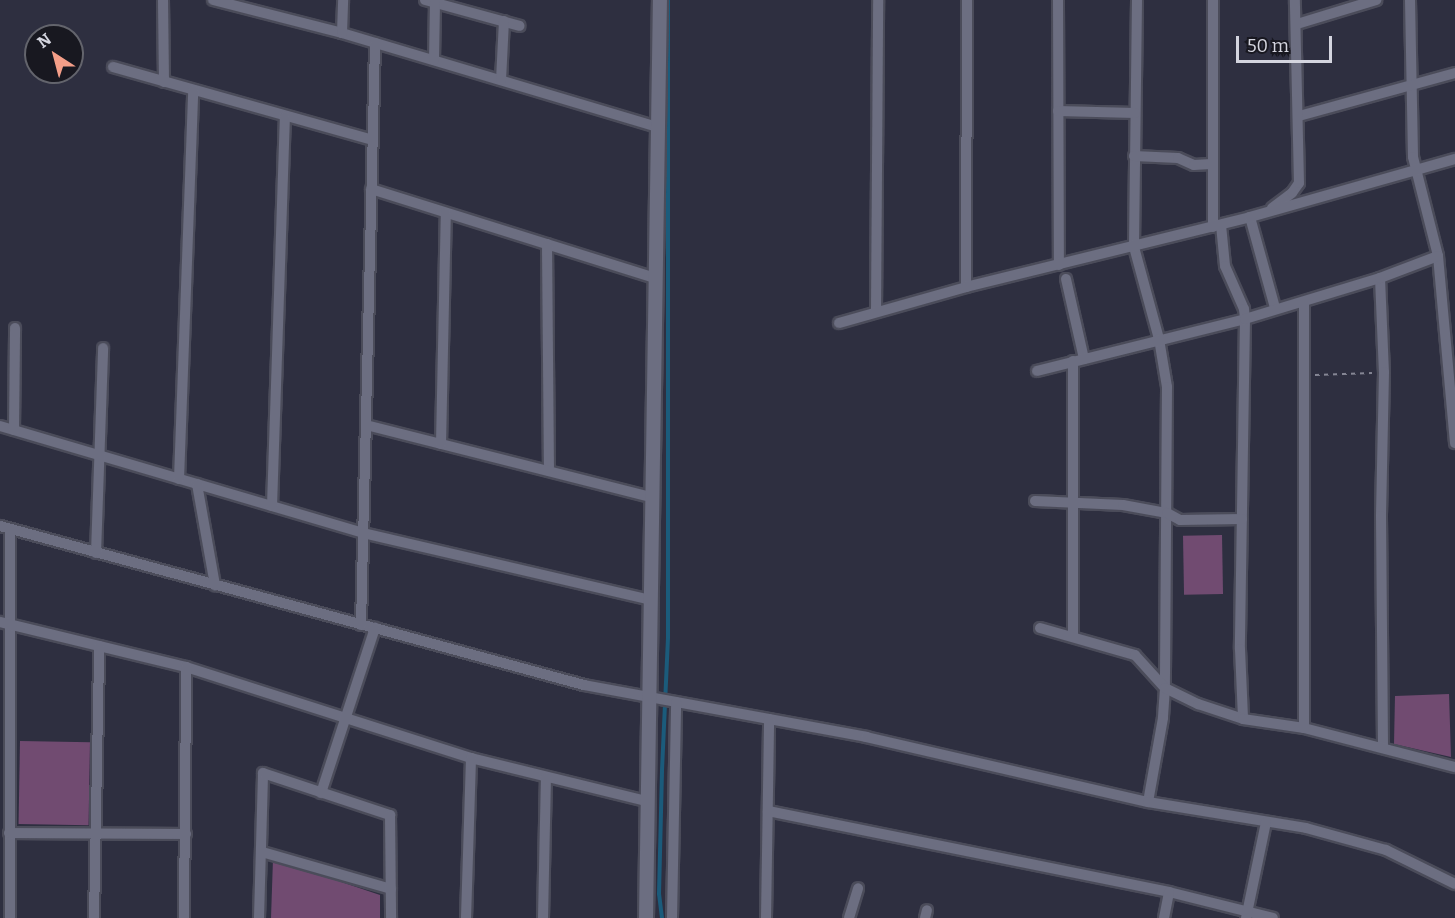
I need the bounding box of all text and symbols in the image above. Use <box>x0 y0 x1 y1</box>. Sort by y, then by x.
north arrow <box>24 24 84 84</box>
scale bar <box>1239 24 1335 62</box>
text: N <box>34 29 55 52</box>
text: 50 m <box>1247 35 1289 57</box>

